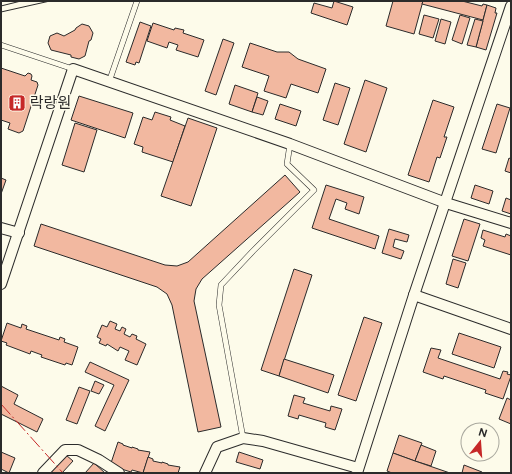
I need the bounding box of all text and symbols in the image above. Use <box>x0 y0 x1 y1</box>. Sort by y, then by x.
building icon: 락랑원 <box>7 93 27 113</box>
place label: 락랑원 <box>30 94 71 112</box>
north arrow <box>460 422 500 462</box>
text: N <box>477 425 489 440</box>

